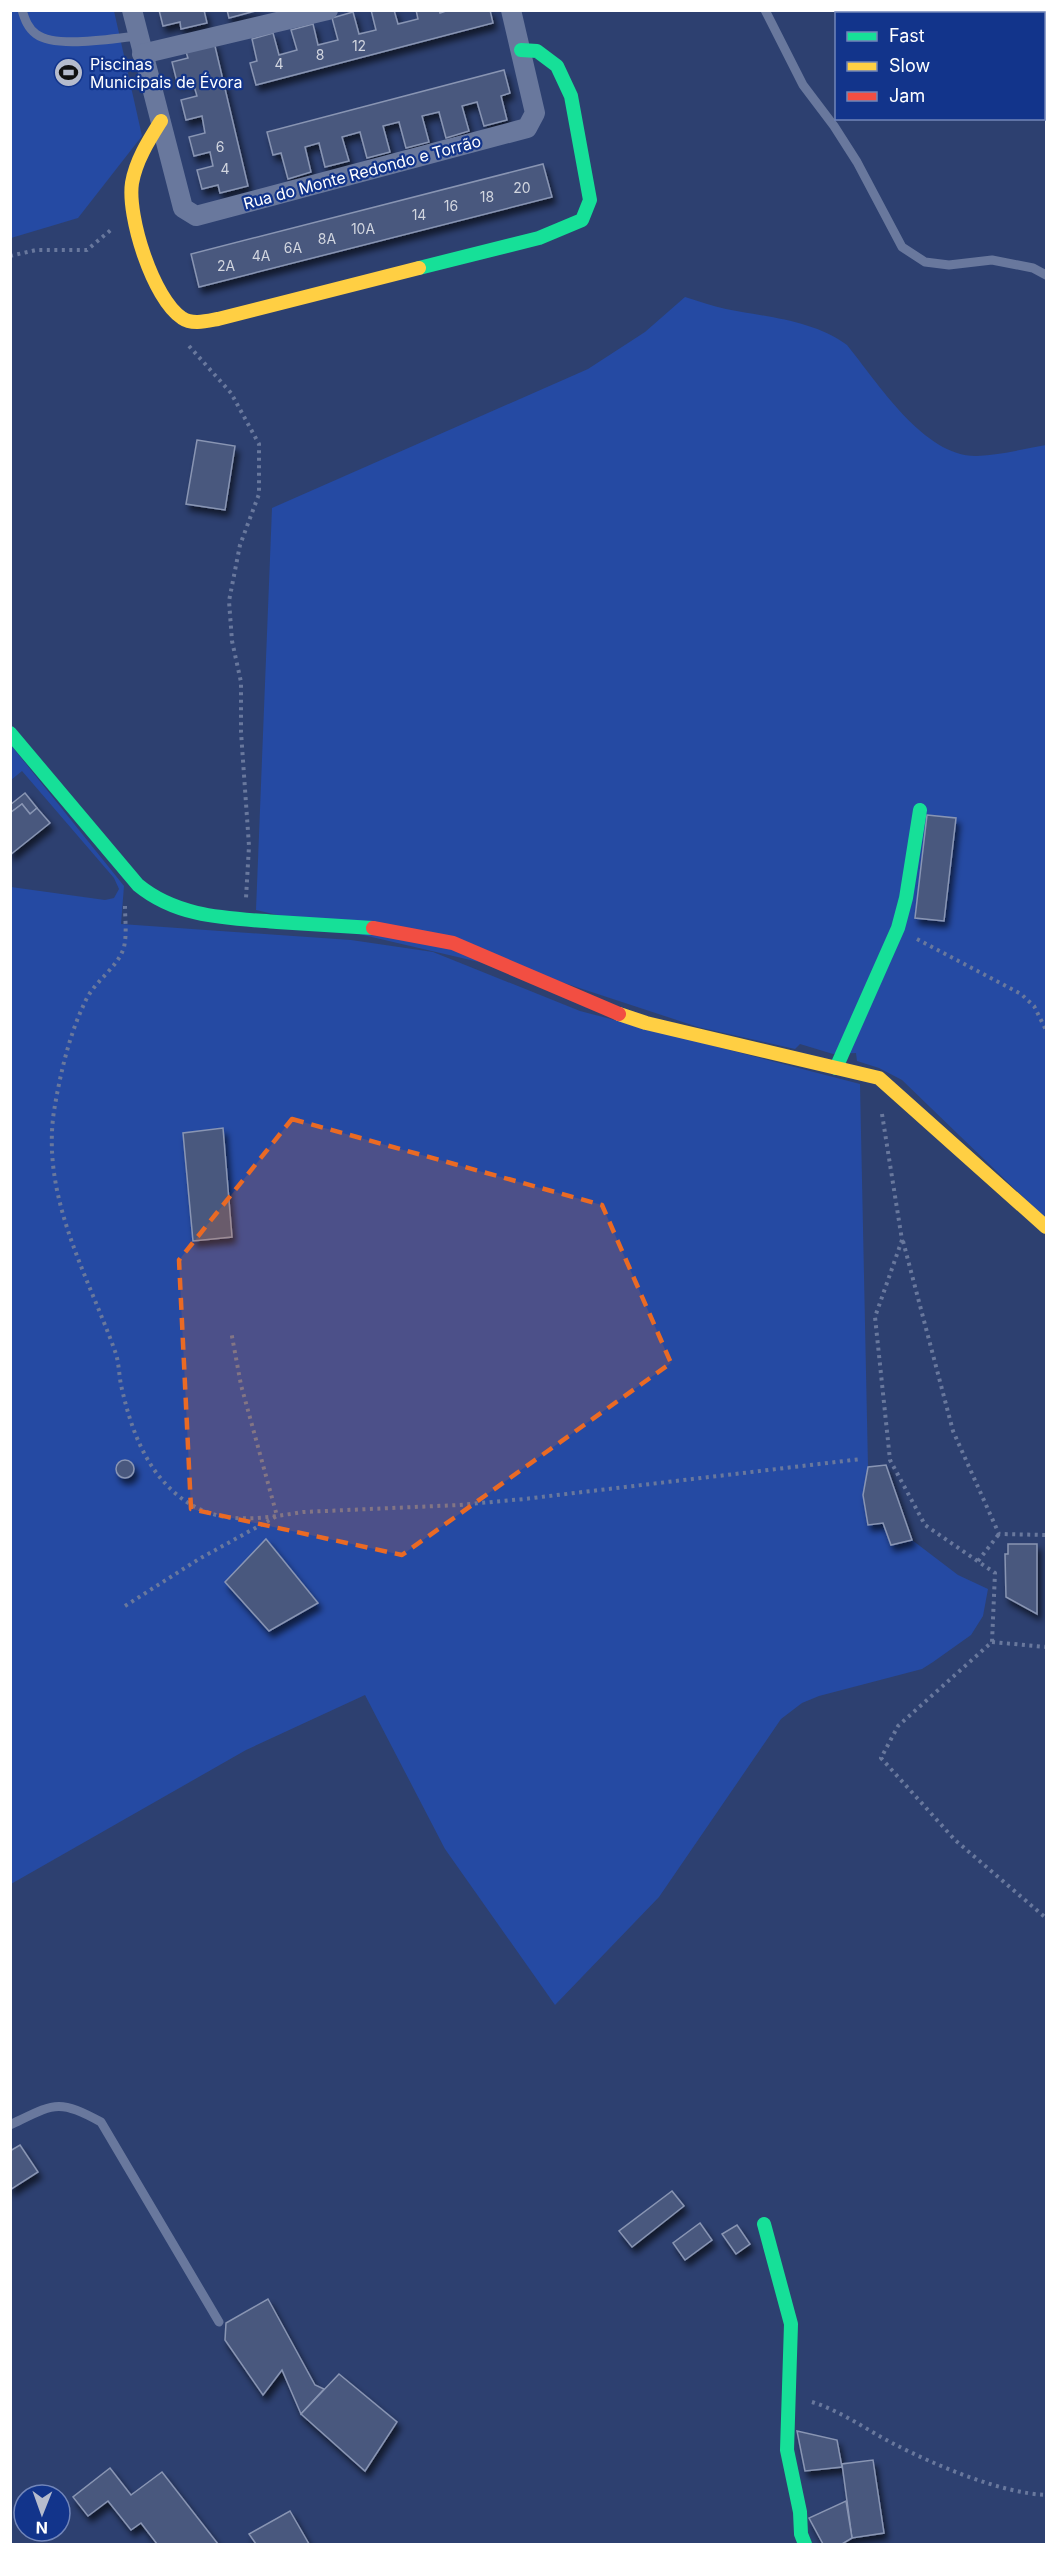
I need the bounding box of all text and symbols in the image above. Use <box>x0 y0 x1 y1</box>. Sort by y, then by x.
legend <box>835 12 1045 120</box>
text: Fast <box>889 25 925 46</box>
house number: 12 <box>352 37 366 54</box>
house number: 8 <box>316 46 324 63</box>
place label: Piscinas Municipais de Évora <box>90 54 243 92</box>
house number: 4 <box>274 55 284 72</box>
text: Slow <box>889 55 930 76</box>
sports icon: Piscinas Municipais de Évora <box>53 57 85 89</box>
text: Jam <box>889 85 925 106</box>
street label: Rua do Monte Redondo e Torrão <box>241 131 483 213</box>
house number: 6 <box>216 138 224 155</box>
house number: 4 <box>220 160 230 177</box>
house number: 20 <box>513 179 531 196</box>
house number: 18 <box>480 188 494 205</box>
house number: 16 <box>444 197 458 214</box>
house number: 14 <box>412 206 426 223</box>
house number: 10A <box>351 220 375 237</box>
house number: 8A <box>318 230 336 247</box>
house number: 6A <box>284 239 303 256</box>
house number: 4A <box>252 247 271 264</box>
house number: 2A <box>217 257 235 274</box>
north arrow <box>12 2483 72 2543</box>
text: N <box>35 2518 48 2538</box>

